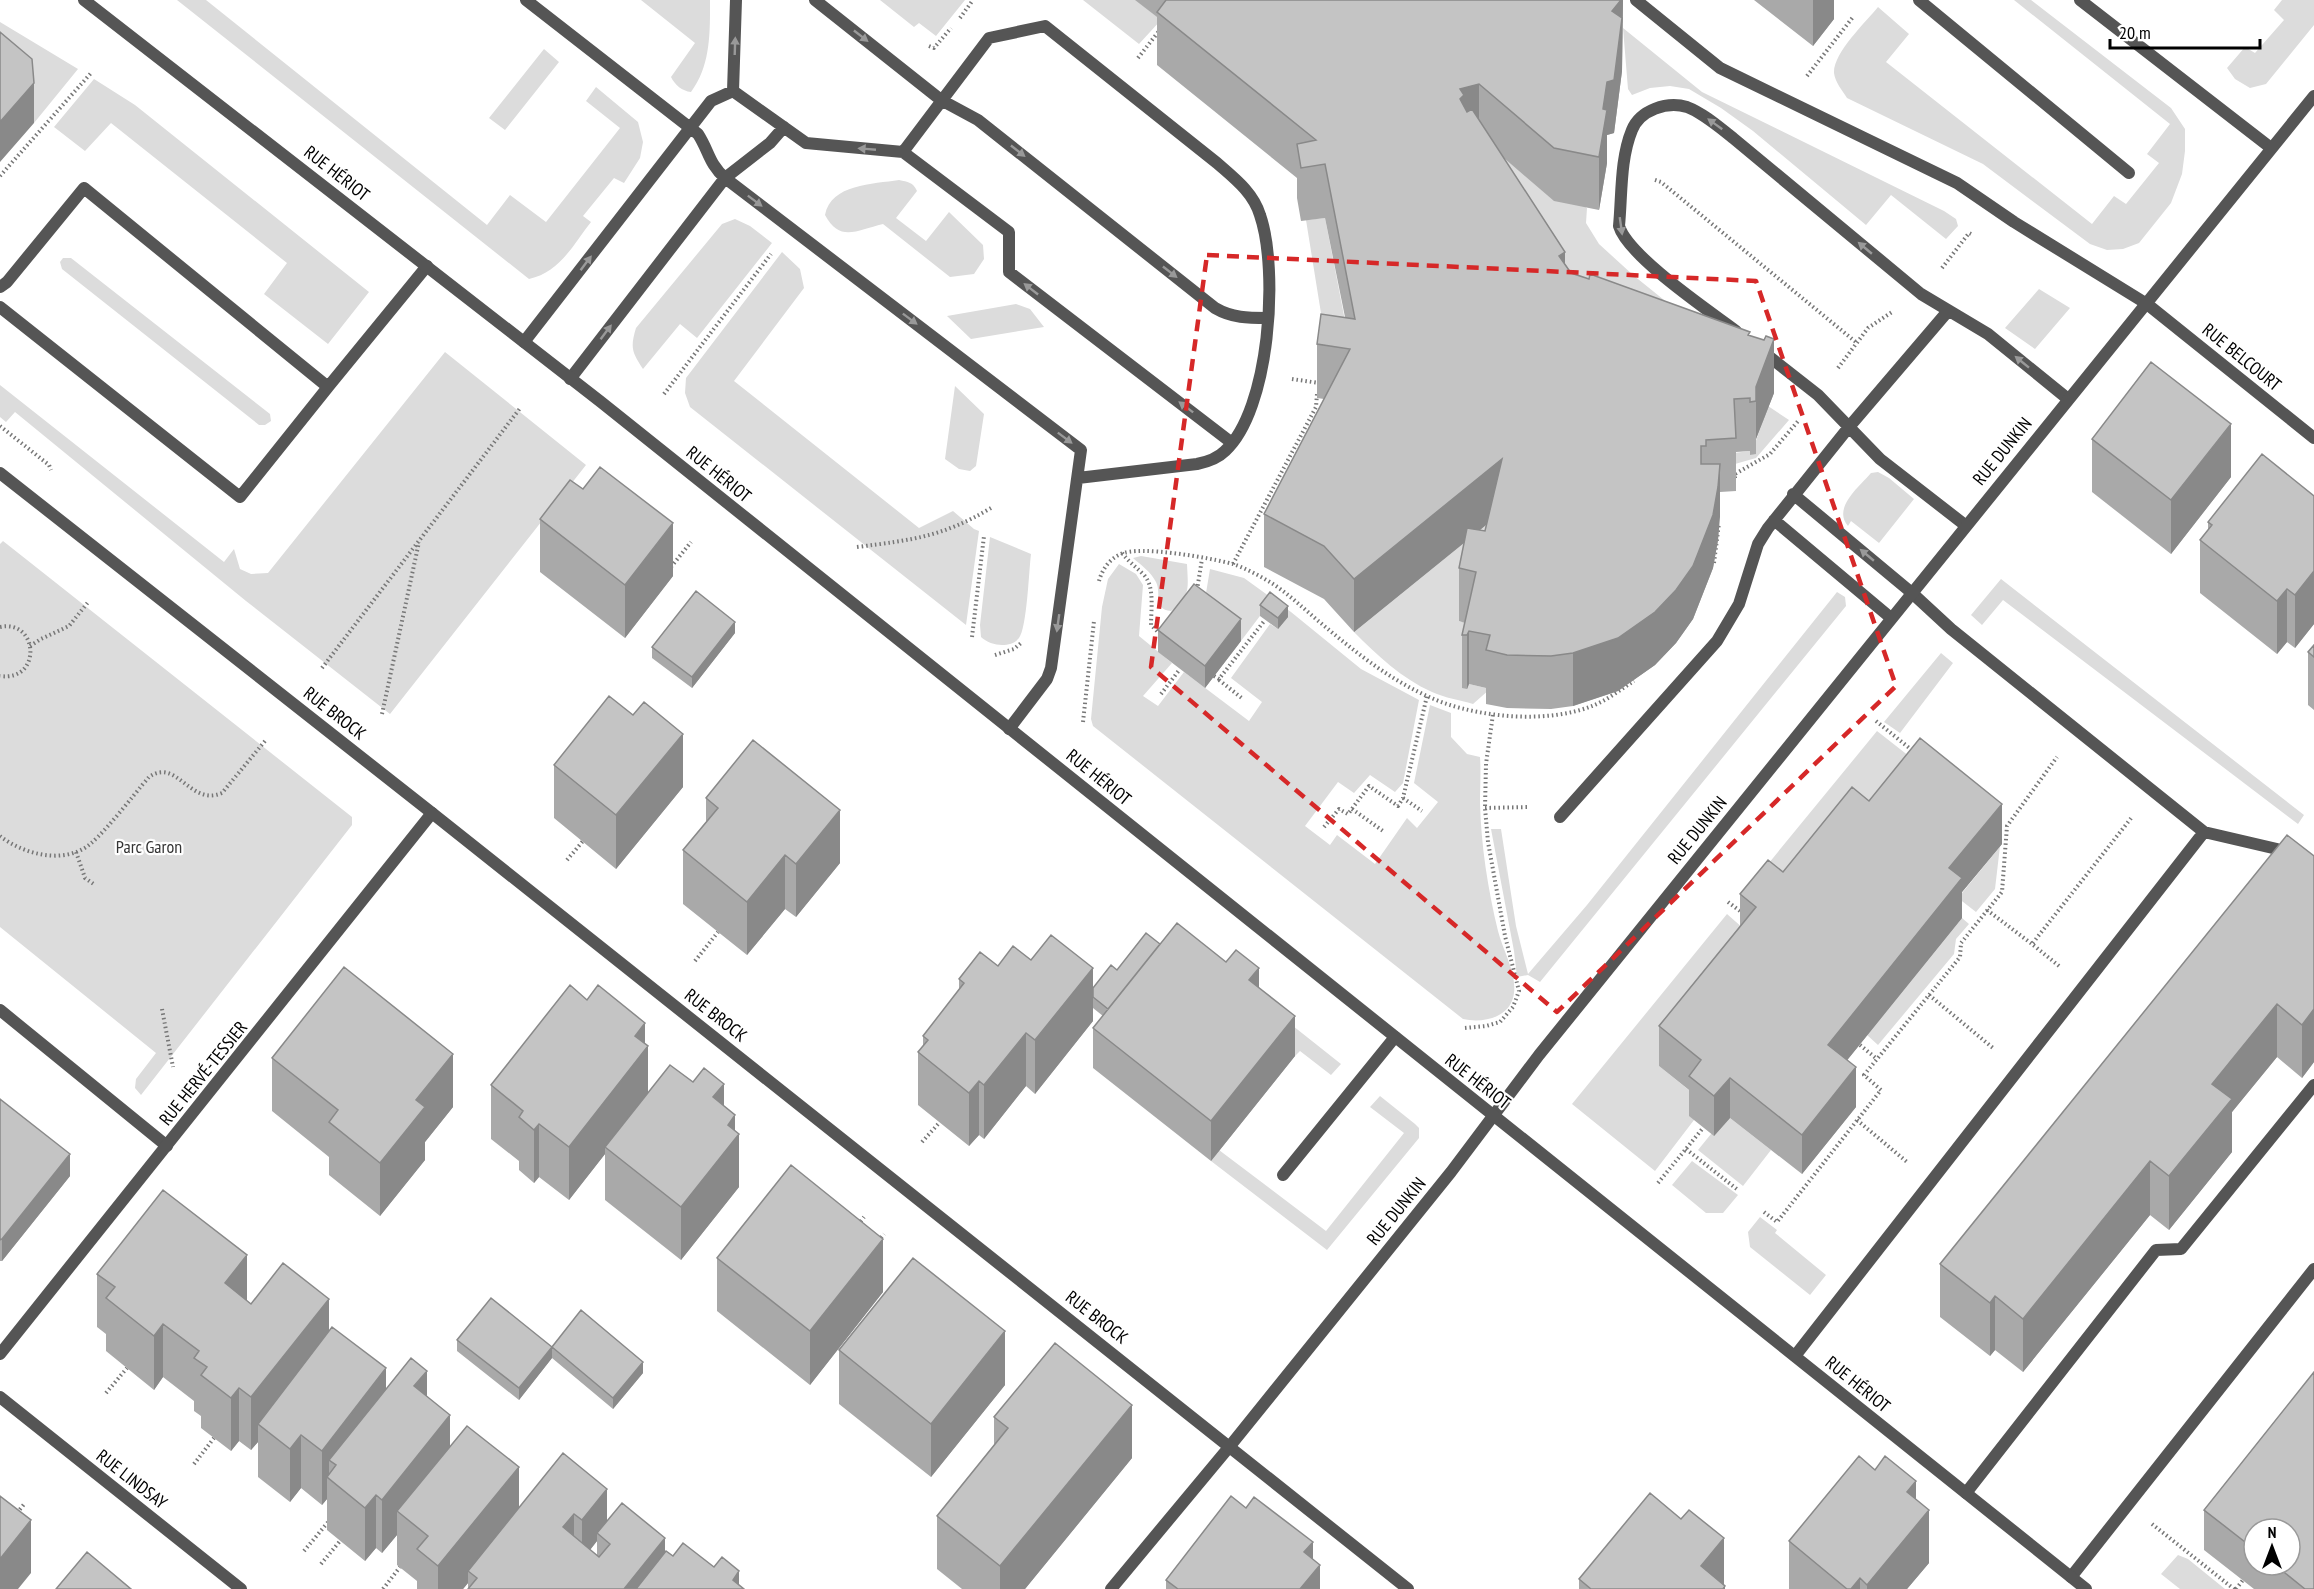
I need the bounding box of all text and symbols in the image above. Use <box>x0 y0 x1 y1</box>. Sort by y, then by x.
scale bar <box>2110 12 2260 50</box>
text: 20 m <box>2119 21 2151 44</box>
one-way arrow <box>853 30 869 43</box>
one-way arrow <box>730 36 740 55</box>
one-way arrow <box>1707 118 1723 130</box>
street label: RUE HÉRIOT <box>300 140 374 206</box>
one-way arrow <box>857 144 876 154</box>
one-way arrow <box>1010 145 1025 157</box>
one-way arrow <box>748 194 763 206</box>
one-way arrow <box>1617 217 1626 236</box>
one-way arrow <box>1858 242 1873 255</box>
one-way arrow <box>580 255 592 270</box>
one-way arrow <box>1163 266 1178 278</box>
one-way arrow <box>1023 282 1039 295</box>
one-way arrow <box>902 313 918 325</box>
street label: RUE BELCOURT <box>2198 318 2286 396</box>
one-way arrow <box>600 325 612 340</box>
one-way arrow <box>2015 357 2030 369</box>
one-way arrow <box>1178 402 1193 414</box>
street label: RUE DUNKIN <box>1968 412 2036 490</box>
one-way arrow <box>1057 431 1073 444</box>
street label: RUE HÉRIOT <box>682 441 756 507</box>
one-way arrow <box>1859 550 1874 562</box>
one-way arrow <box>1054 614 1063 633</box>
street label: RUE BROCK <box>299 681 371 745</box>
street label: RUE HÉRIOT <box>1062 744 1136 810</box>
street label: RUE DUNKIN <box>1663 791 1731 869</box>
park label: Parc Garon <box>116 835 182 858</box>
street label: RUE BROCK <box>680 983 752 1047</box>
street label: RUE HERVÉ-TESSIER <box>154 1016 252 1130</box>
street label: RUE HÉRIOT <box>1441 1048 1515 1114</box>
street label: RUE DUNKIN <box>1362 1172 1430 1250</box>
street label: RUE BROCK <box>1061 1285 1133 1349</box>
street label: RUE HÉRIOT <box>1821 1351 1895 1417</box>
street label: RUE LINDSAY <box>92 1444 173 1514</box>
north arrow <box>2242 1517 2302 1577</box>
text: N <box>2268 1522 2276 1542</box>

